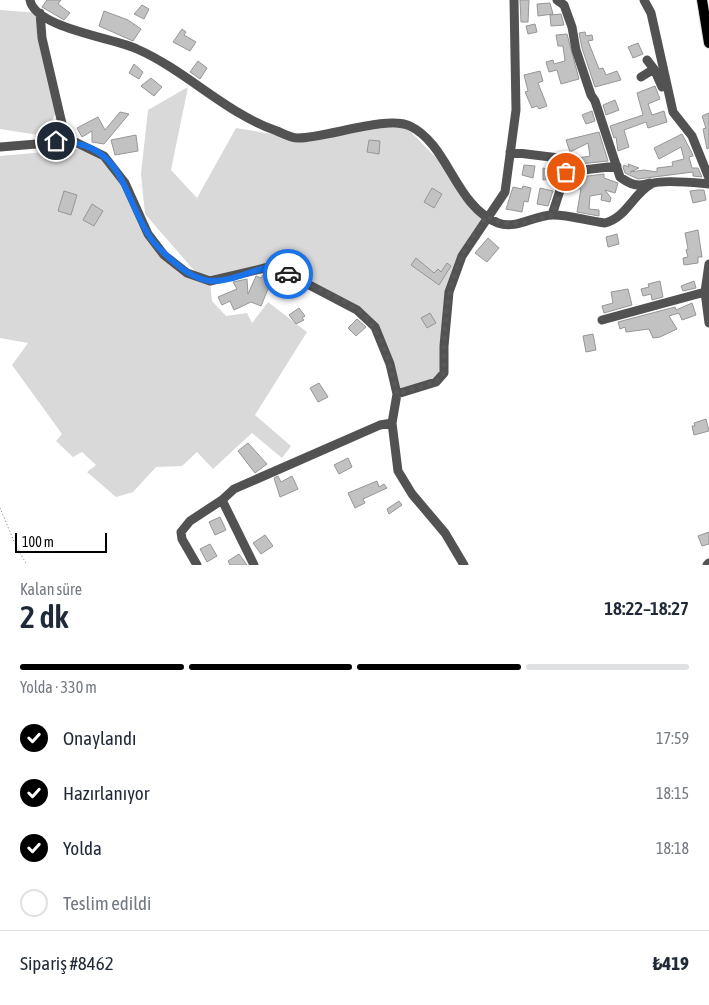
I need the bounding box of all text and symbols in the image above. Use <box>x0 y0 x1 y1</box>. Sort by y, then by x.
pin <box>35 120 77 162</box>
icon: home <box>42 127 70 155</box>
pin <box>545 151 587 193</box>
icon: bag <box>552 158 580 186</box>
courier <box>263 249 313 299</box>
icon: car <box>274 260 302 288</box>
scale bar <box>15 530 108 553</box>
text: 100 m <box>22 534 54 550</box>
text: Kalan süre <box>20 580 82 598</box>
text: 18:22–18:27 <box>604 597 689 619</box>
text: 2 dk <box>20 598 69 635</box>
text: Yolda · 330 m <box>20 678 97 696</box>
icon: check <box>20 724 48 752</box>
text: Onaylandı <box>63 727 136 749</box>
text: 17:59 <box>656 729 689 747</box>
icon: check <box>20 779 48 807</box>
text: Hazırlanıyor <box>63 782 149 804</box>
text: 18:15 <box>656 784 689 802</box>
icon: check <box>20 834 48 862</box>
text: Yolda <box>63 837 102 859</box>
text: 18:18 <box>656 839 689 857</box>
text: Teslim edildi <box>63 892 151 914</box>
text: Sipariş #8462 <box>20 952 114 974</box>
text: ₺419 <box>653 952 689 974</box>

